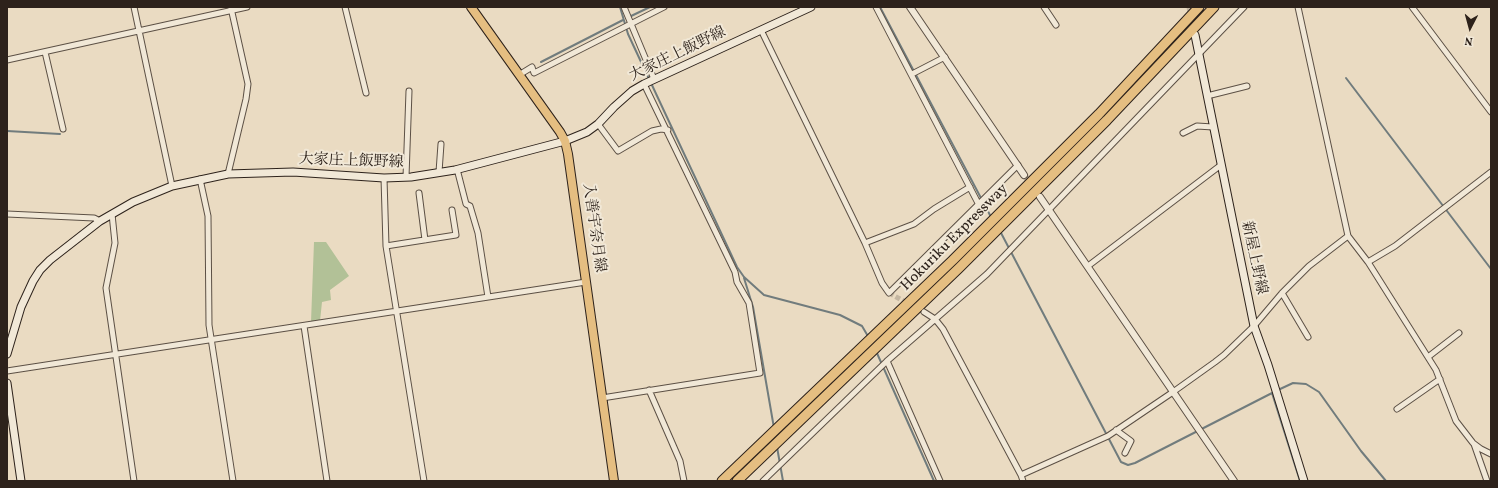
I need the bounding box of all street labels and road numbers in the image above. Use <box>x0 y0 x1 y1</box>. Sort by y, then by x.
street label: 大家庄上飯野線 <box>627 24 729 86</box>
street label: 大家庄上飯野線 <box>298 151 404 173</box>
street label: Hokuriku Expressway <box>898 181 1012 295</box>
street label: 入善宇奈月線 <box>578 182 608 274</box>
street label: 新屋上野線 <box>1236 219 1270 297</box>

